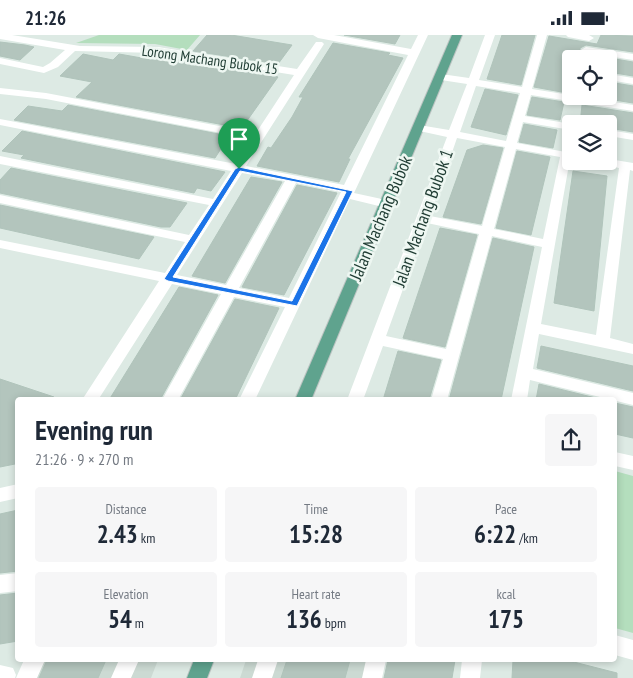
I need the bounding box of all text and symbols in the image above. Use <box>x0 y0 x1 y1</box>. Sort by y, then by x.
text: 21:26 <box>25 6 66 30</box>
street label: Lorong Machang Bubok 15 <box>141 41 279 78</box>
map controls <box>562 50 617 170</box>
button: locate <box>562 50 617 105</box>
button: layers <box>562 115 617 170</box>
pin <box>218 118 260 169</box>
icon: arrive <box>225 125 253 153</box>
street label: Jalan Machang Bubok 1 <box>387 146 458 291</box>
street label: Jalan Machang Bubok <box>344 152 417 285</box>
text: Evening run <box>35 411 153 448</box>
button: share <box>545 414 597 466</box>
text: 21:26 · 9 × 270 m <box>35 449 133 469</box>
text: Distance <box>105 500 147 518</box>
text: Time <box>304 500 328 518</box>
text: Pace <box>495 500 517 518</box>
text: 2.43 <box>97 518 138 550</box>
text: 15:28 <box>289 518 343 550</box>
text: 6:22 <box>474 518 516 550</box>
text: km <box>138 529 155 547</box>
text: /km <box>516 529 538 547</box>
text: Elevation <box>104 585 148 603</box>
text: Heart rate <box>292 585 340 603</box>
text: kcal <box>496 585 516 603</box>
text: 54 <box>108 603 132 635</box>
text: 136 <box>286 603 322 635</box>
text: 175 <box>488 603 524 635</box>
text: m <box>132 614 144 632</box>
text: bpm <box>322 614 346 632</box>

